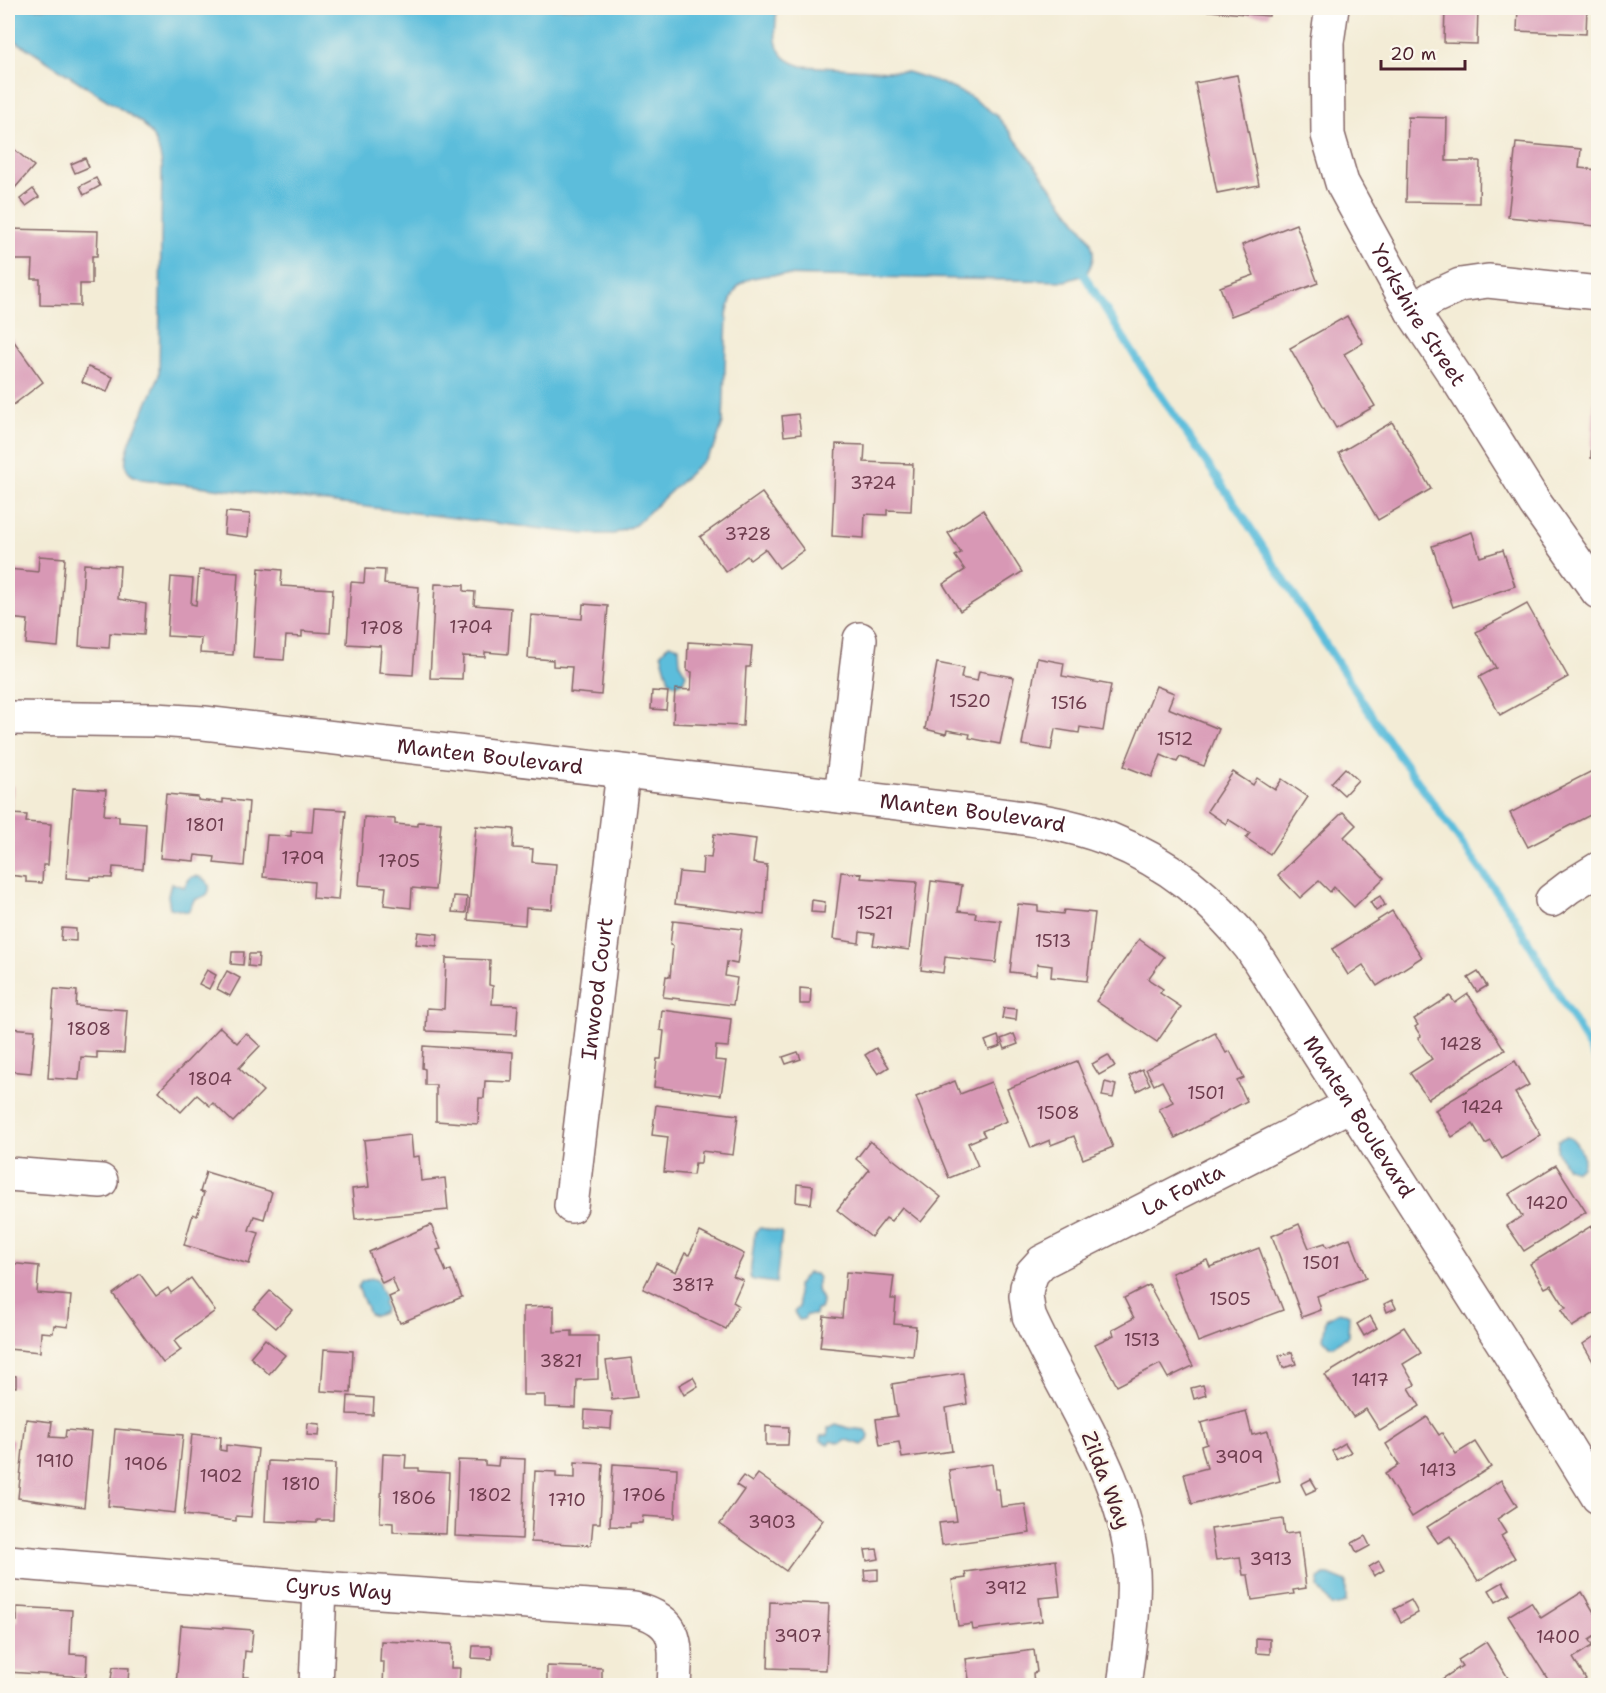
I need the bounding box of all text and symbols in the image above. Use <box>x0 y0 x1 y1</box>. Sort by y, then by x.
scale bar <box>1381 33 1465 71</box>
text: 20 m <box>1390 42 1436 66</box>
street label: Yorkshire Street <box>1364 239 1472 392</box>
house number: 3724 <box>850 471 896 495</box>
house number: 3728 <box>725 522 771 546</box>
house number: 1704 <box>449 615 493 639</box>
house number: 1708 <box>360 616 404 640</box>
house number: 1520 <box>949 689 991 713</box>
house number: 1516 <box>1050 691 1088 715</box>
house number: 1512 <box>1157 727 1193 751</box>
street label: Manten Boulevard <box>395 732 585 781</box>
street label: Manten Boulevard <box>878 787 1068 839</box>
house number: 1801 <box>185 813 225 837</box>
house number: 1709 <box>281 846 325 870</box>
house number: 1705 <box>378 849 420 873</box>
house number: 1521 <box>857 901 893 925</box>
street label: Inwood Court <box>575 916 619 1061</box>
house number: 1513 <box>1035 929 1071 953</box>
house number: 1808 <box>67 1017 111 1041</box>
street label: Manten Boulevard <box>1297 1031 1421 1203</box>
house number: 1428 <box>1440 1032 1482 1056</box>
house number: 1804 <box>188 1067 232 1091</box>
house number: 1501 <box>1187 1081 1225 1105</box>
house number: 1424 <box>1461 1095 1503 1119</box>
house number: 1508 <box>1036 1101 1080 1125</box>
street label: La Fonta <box>1137 1157 1229 1223</box>
house number: 1420 <box>1526 1191 1568 1215</box>
house number: 1501 <box>1302 1251 1340 1275</box>
house number: 3817 <box>671 1273 715 1297</box>
house number: 1505 <box>1209 1287 1251 1311</box>
house number: 1513 <box>1124 1328 1160 1352</box>
house number: 3821 <box>540 1349 582 1373</box>
house number: 1417 <box>1351 1368 1389 1392</box>
street label: Zilda Way <box>1075 1427 1137 1533</box>
house number: 3909 <box>1215 1445 1263 1469</box>
house number: 1910 <box>36 1449 74 1473</box>
house number: 1906 <box>124 1452 168 1476</box>
house number: 1413 <box>1419 1458 1457 1482</box>
house number: 1902 <box>199 1464 243 1488</box>
house number: 1810 <box>282 1472 320 1496</box>
house number: 1802 <box>468 1483 512 1507</box>
house number: 1706 <box>622 1483 666 1507</box>
house number: 1806 <box>392 1486 436 1510</box>
house number: 1710 <box>548 1488 586 1512</box>
house number: 3903 <box>748 1510 796 1534</box>
house number: 3913 <box>1250 1547 1292 1571</box>
street label: Cyrus Way <box>284 1571 393 1607</box>
house number: 3912 <box>985 1576 1027 1600</box>
house number: 3907 <box>774 1624 822 1648</box>
house number: 1400 <box>1536 1625 1580 1649</box>

